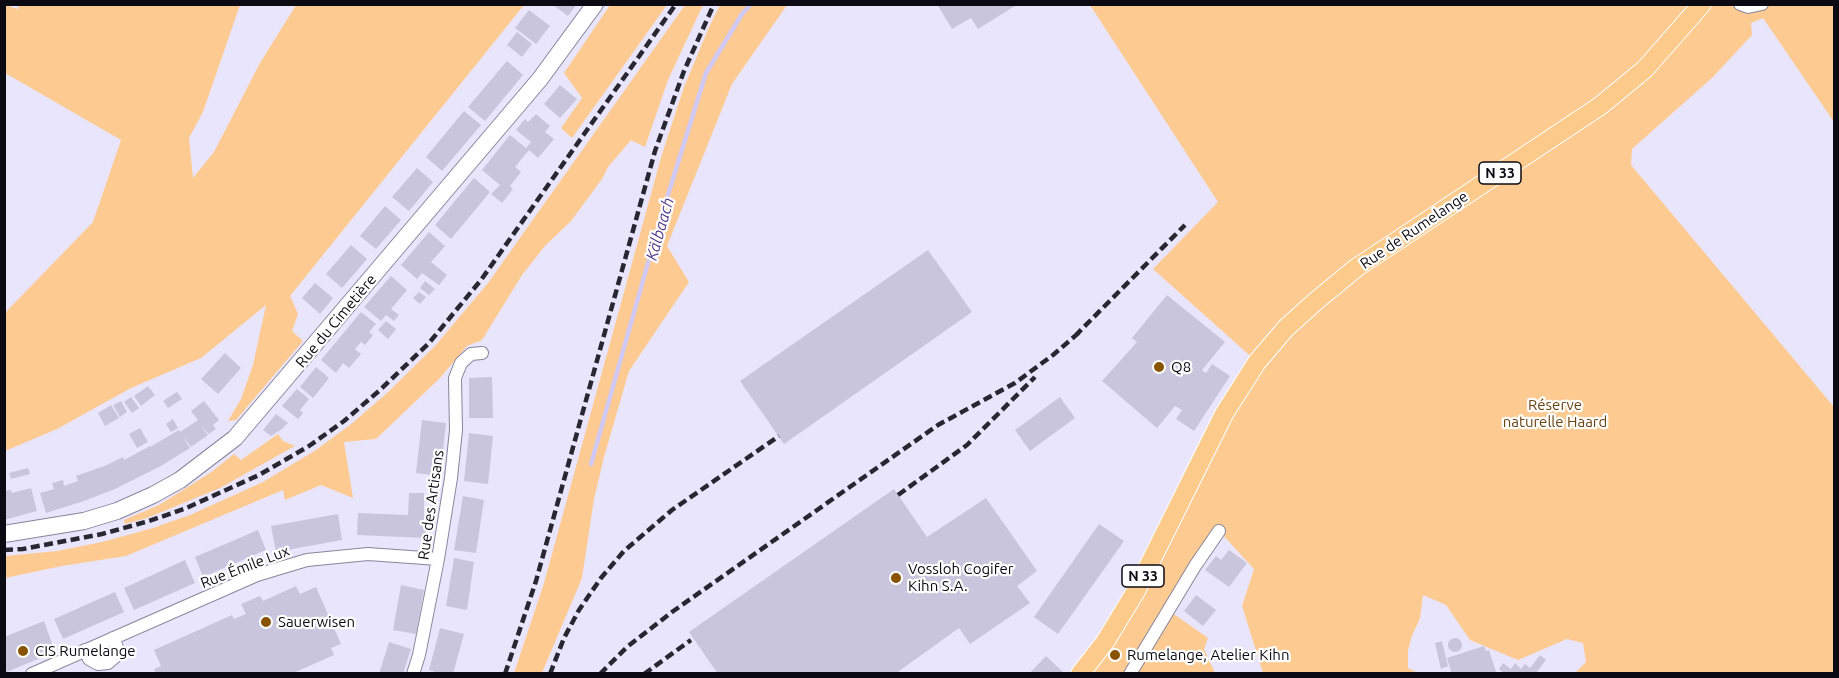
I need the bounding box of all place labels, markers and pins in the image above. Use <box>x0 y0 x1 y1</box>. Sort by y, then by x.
place label: Q8 <box>1171 358 1191 376</box>
marker: Q8 <box>1152 360 1166 374</box>
place label: Vossloh Cogifer Kihn S.A. <box>908 560 1013 595</box>
marker: Vossloh Cogifer Kihn S.A. <box>889 571 903 585</box>
place label: Sauerwisen <box>278 613 355 631</box>
marker: Sauerwisen <box>259 615 273 629</box>
place label: CIS Rumelange <box>35 642 136 660</box>
marker: CIS Rumelange <box>16 644 30 658</box>
place label: Rumelange, Atelier Kihn <box>1127 646 1289 664</box>
marker: Rumelange, Atelier Kihn <box>1108 648 1122 662</box>

